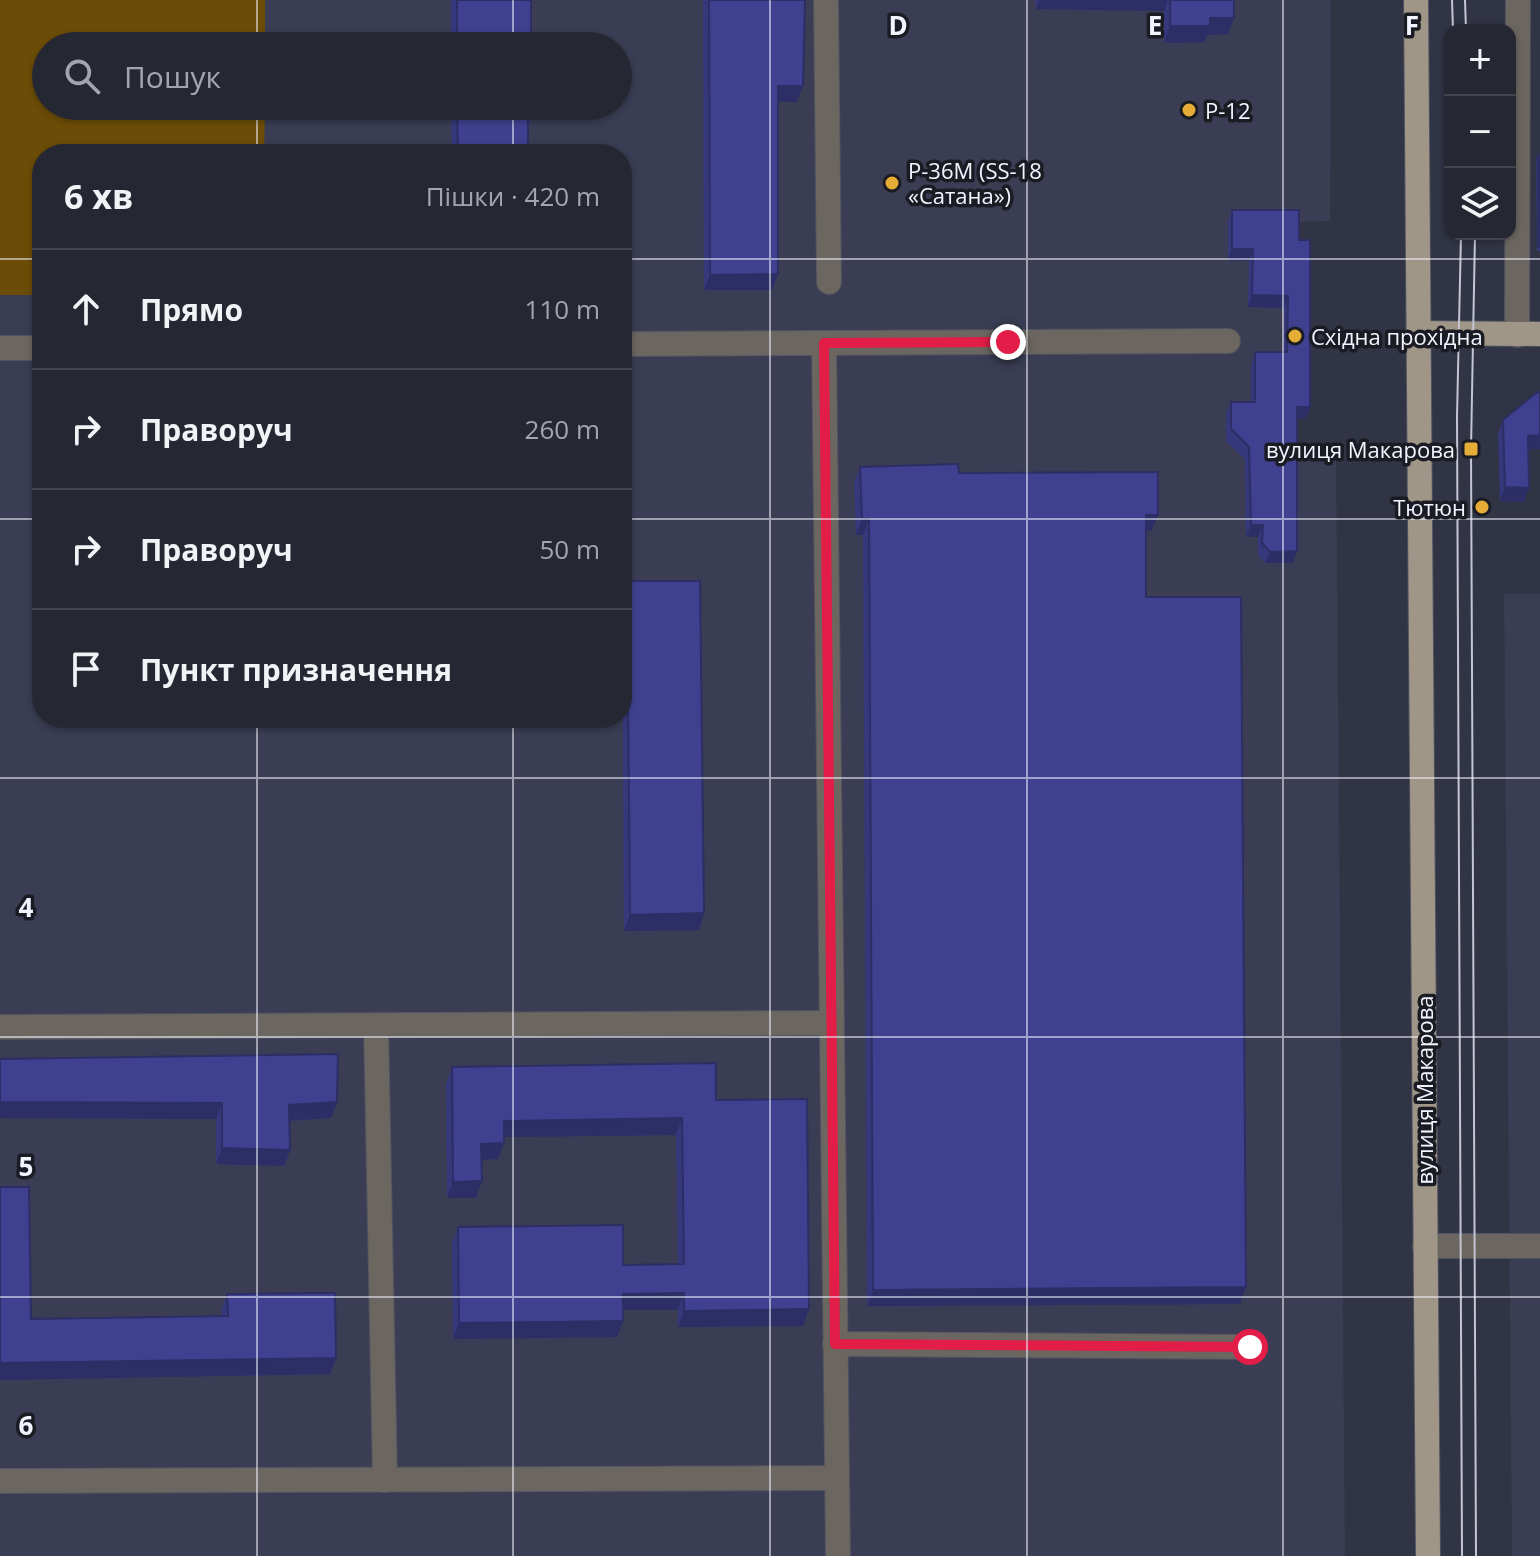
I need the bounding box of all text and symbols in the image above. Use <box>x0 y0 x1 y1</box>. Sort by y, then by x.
text: D <box>888 7 908 43</box>
text: E <box>1148 7 1162 43</box>
text: F <box>1405 7 1419 43</box>
map controls <box>1444 24 1516 240</box>
button: + <box>1444 24 1516 96</box>
search box <box>32 32 632 120</box>
icon: search <box>60 54 104 98</box>
text: Пошук <box>124 56 221 97</box>
place label: Р-12 <box>1205 95 1250 125</box>
button: − <box>1444 96 1516 168</box>
marker: Р-12 <box>1180 101 1198 119</box>
place label: Р-36М (SS-18 «Сатана») <box>908 155 1042 210</box>
button: layers <box>1444 168 1516 240</box>
text: 6 хв <box>64 173 133 219</box>
marker: Р-36М (SS-18 «Сатана») <box>883 174 901 192</box>
text: Пішки · 420 m <box>426 178 600 214</box>
icon: ahead <box>64 287 108 331</box>
text: Прямо <box>140 289 243 330</box>
text: 110 m <box>525 291 600 327</box>
place label: Східна прохідна <box>1311 321 1483 351</box>
route end <box>990 324 1026 360</box>
marker: Східна прохідна <box>1286 327 1304 345</box>
icon: right <box>64 407 108 451</box>
text: Праворуч <box>140 409 293 450</box>
text: 260 m <box>525 411 600 447</box>
place label: вулиця Макарова <box>1266 434 1455 464</box>
marker: вулиця Макарова <box>1462 440 1480 458</box>
place label: Тютюн <box>1393 492 1466 522</box>
marker: Тютюн <box>1473 498 1491 516</box>
icon: right <box>64 527 108 571</box>
text: Праворуч <box>140 529 293 570</box>
text: 50 m <box>539 531 600 567</box>
icon: arrive <box>64 647 108 691</box>
text: Пункт призначення <box>140 649 452 690</box>
text: 4 <box>19 889 34 925</box>
street label: вулиця Макарова <box>1409 995 1439 1185</box>
text: 5 <box>19 1148 33 1184</box>
route start <box>1232 1329 1268 1365</box>
text: 6 <box>19 1407 34 1443</box>

